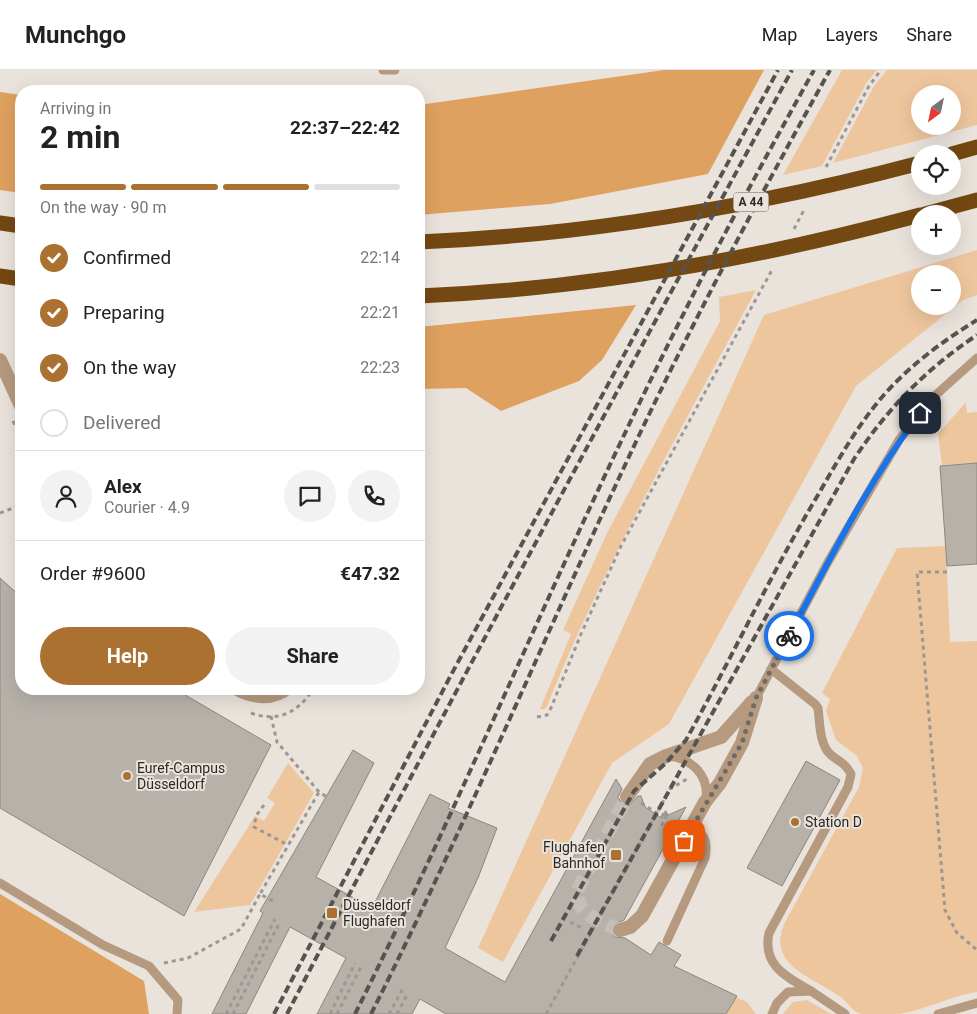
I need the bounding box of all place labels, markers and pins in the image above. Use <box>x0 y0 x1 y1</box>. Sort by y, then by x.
pin <box>899 392 941 434</box>
place label: Euref-Campus Düsseldorf <box>137 760 225 792</box>
marker: Euref-Campus Düsseldorf <box>121 770 133 782</box>
place label: Station D <box>805 814 862 830</box>
marker: Station D <box>789 816 801 828</box>
pin <box>663 820 705 862</box>
place label: Flughafen Bahnhof <box>543 839 605 871</box>
marker: Flughafen Bahnhof <box>609 848 623 862</box>
place label: Düsseldorf Flughafen <box>343 897 411 929</box>
marker: Düsseldorf Flughafen <box>325 906 339 920</box>

